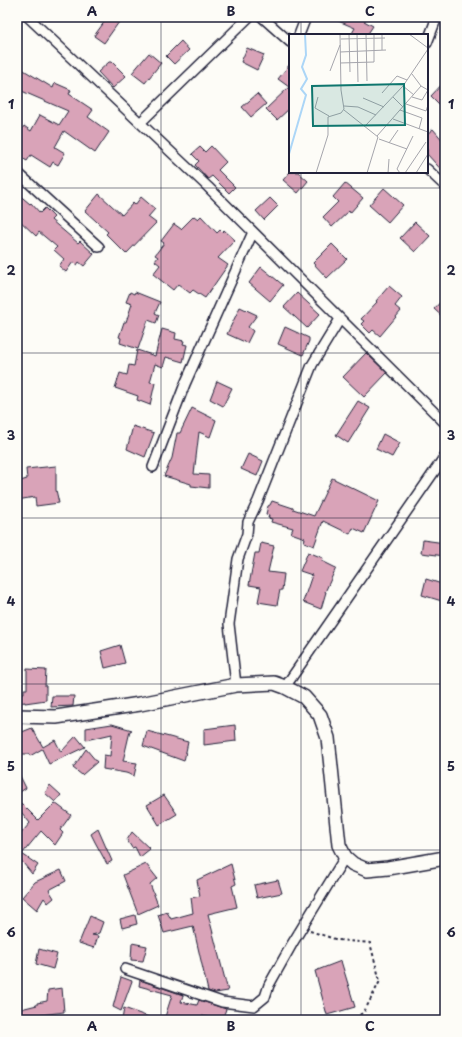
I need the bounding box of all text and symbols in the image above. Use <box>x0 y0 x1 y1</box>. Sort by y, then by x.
text: A <box>87 1 97 20</box>
text: B <box>227 1 236 20</box>
text: C <box>365 1 375 20</box>
inset map <box>289 34 428 173</box>
text: 1 <box>8 94 14 113</box>
text: 1 <box>448 94 454 113</box>
text: 2 <box>6 260 16 279</box>
text: 2 <box>446 260 456 279</box>
text: 3 <box>7 425 16 444</box>
text: 3 <box>447 425 456 444</box>
text: 4 <box>7 591 16 610</box>
text: 4 <box>447 591 456 610</box>
text: 5 <box>7 756 15 775</box>
text: 5 <box>447 756 455 775</box>
text: 6 <box>6 922 16 941</box>
text: 6 <box>446 922 456 941</box>
text: A <box>87 1016 97 1035</box>
text: B <box>227 1016 236 1035</box>
text: C <box>365 1016 375 1035</box>

